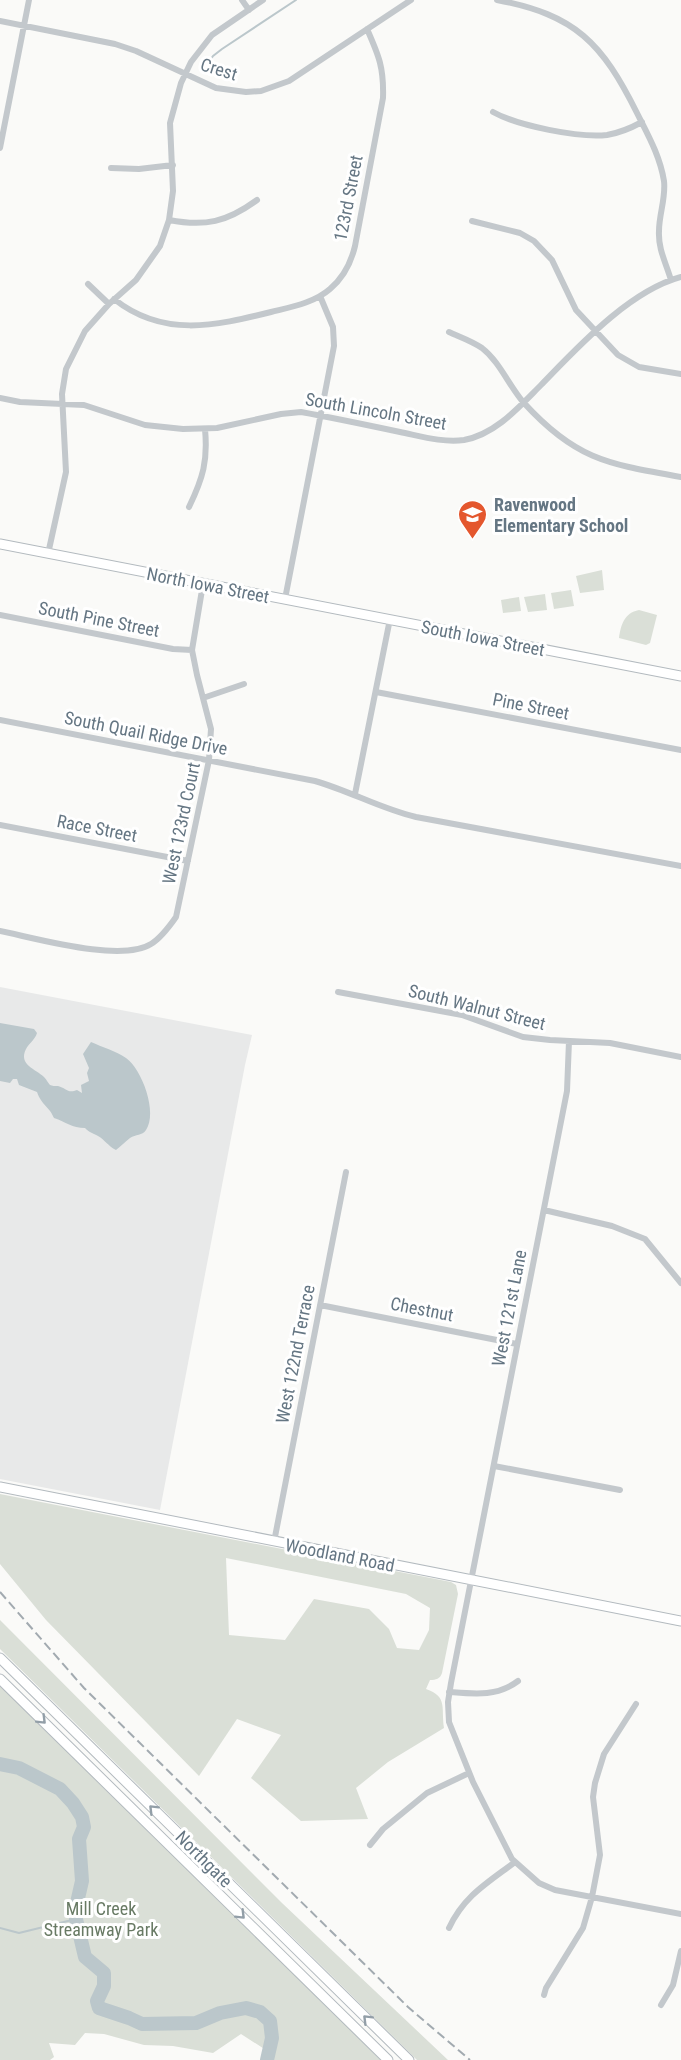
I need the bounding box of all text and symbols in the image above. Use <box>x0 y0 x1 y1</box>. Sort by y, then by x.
street label: Crest <box>198 53 240 85</box>
street label: 123rd Street <box>329 153 367 243</box>
street label: South Lincoln Street <box>304 388 448 434</box>
place label: Ravenwood Elementary School <box>494 494 628 536</box>
school or university icon: Ravenwood Elementary School <box>457 498 489 540</box>
street label: North Iowa Street <box>145 563 271 607</box>
street label: South Pine Street <box>37 597 161 641</box>
street label: South Iowa Street <box>419 616 547 660</box>
street label: Pine Street <box>491 688 571 724</box>
street label: South Quail Ridge Drive <box>63 707 229 759</box>
street label: West 123rd Court <box>158 760 204 886</box>
street label: Race Street <box>55 810 139 846</box>
street label: South Walnut Street <box>406 980 548 1034</box>
street label: West 121st Lane <box>487 1248 531 1368</box>
street label: West 122nd Terrace <box>271 1283 319 1425</box>
street label: Chestnut <box>389 1293 455 1325</box>
street label: Woodland Road <box>283 1534 397 1576</box>
one-way arrow <box>34 1712 45 1723</box>
one-way arrow <box>150 1805 161 1816</box>
street label: Northgate <box>171 1826 237 1892</box>
park label: Mill Creek Streamway Park <box>44 1898 158 1940</box>
one-way arrow <box>233 1908 244 1919</box>
one-way arrow <box>364 2015 374 2026</box>

